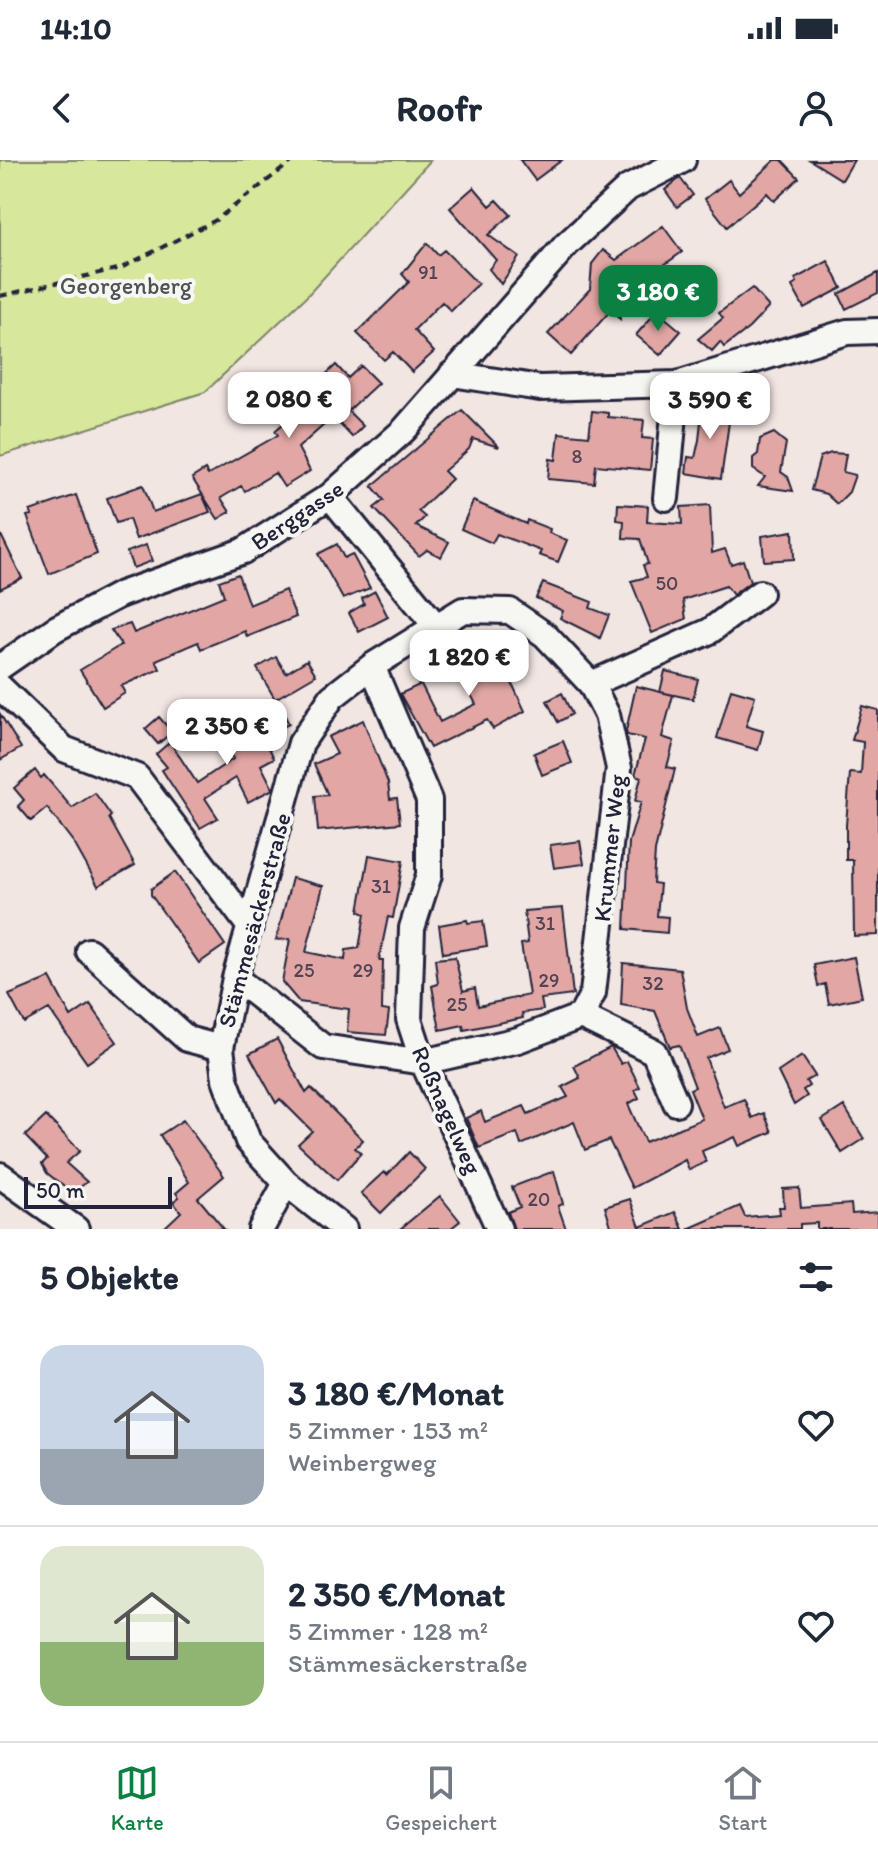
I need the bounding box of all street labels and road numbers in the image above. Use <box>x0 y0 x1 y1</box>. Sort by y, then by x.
street label: Berggasse <box>245 473 349 557</box>
street label: Krummer Weg <box>587 772 631 923</box>
street label: Stämmesäckerstraße <box>211 809 297 1031</box>
street label: Roßnagelweg <box>406 1041 488 1179</box>

